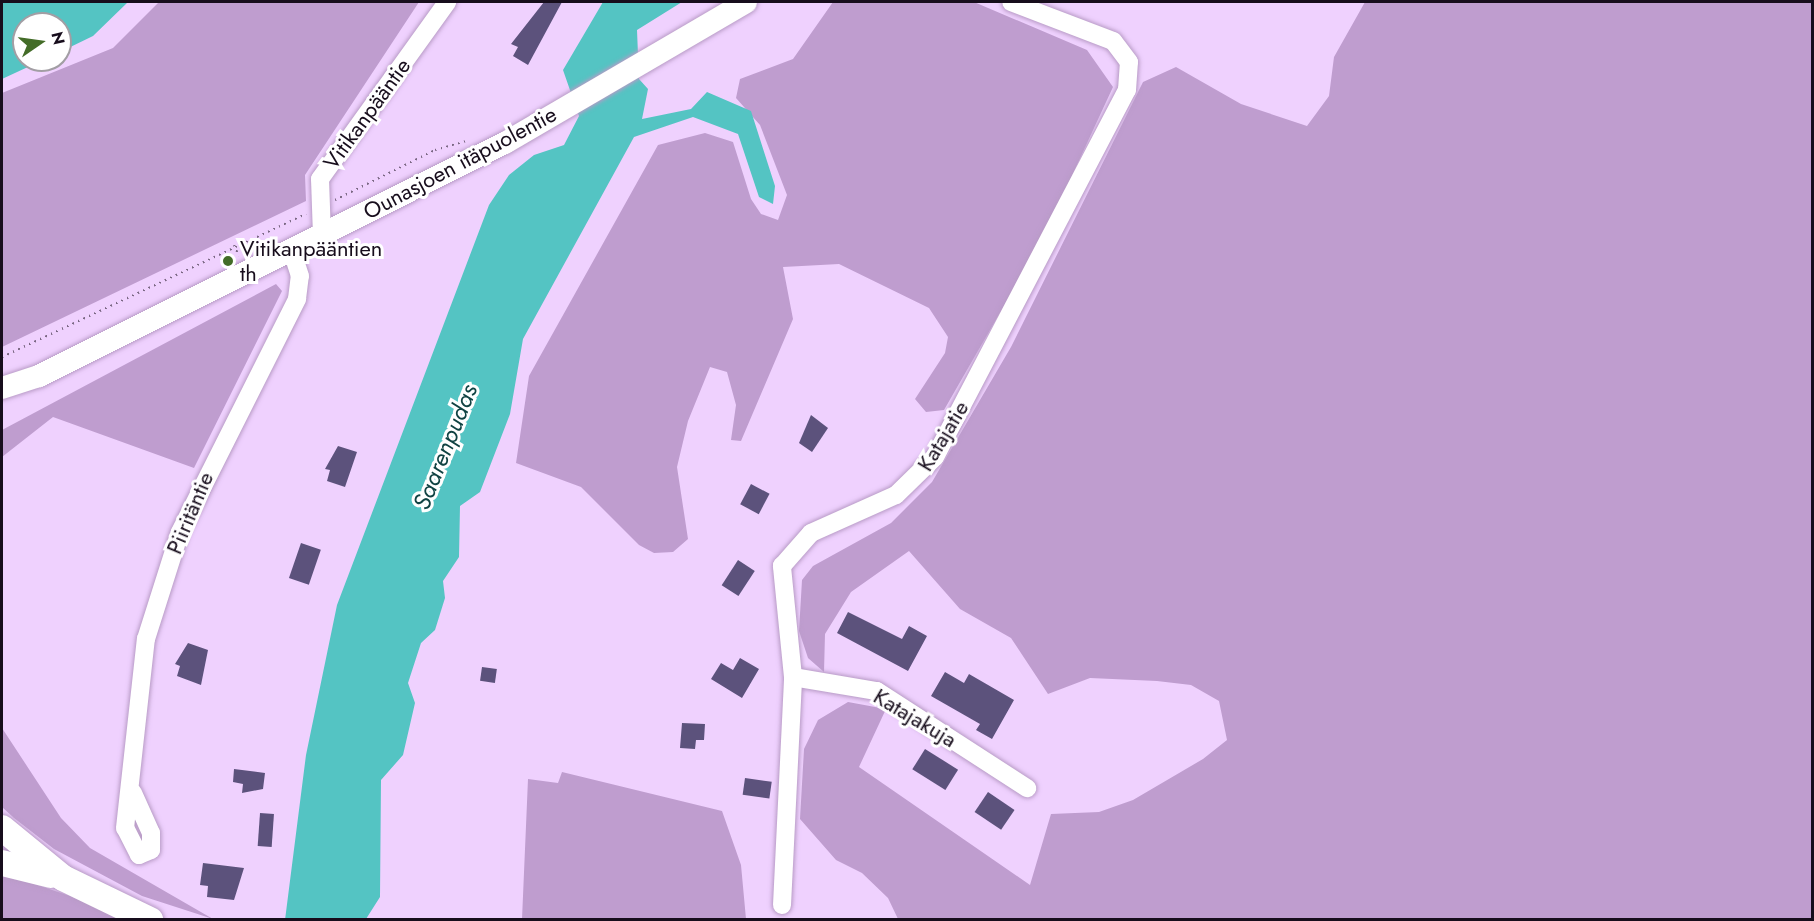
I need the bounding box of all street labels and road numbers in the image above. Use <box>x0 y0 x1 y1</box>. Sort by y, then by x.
street label: Vitikanpääntie <box>318 53 416 175</box>
street label: Ounasjoen itäpuolentie <box>359 101 561 225</box>
street label: Katajatie <box>912 396 974 476</box>
street label: Piiritäntie <box>161 468 219 558</box>
street label: Katajakuja <box>869 683 961 753</box>

